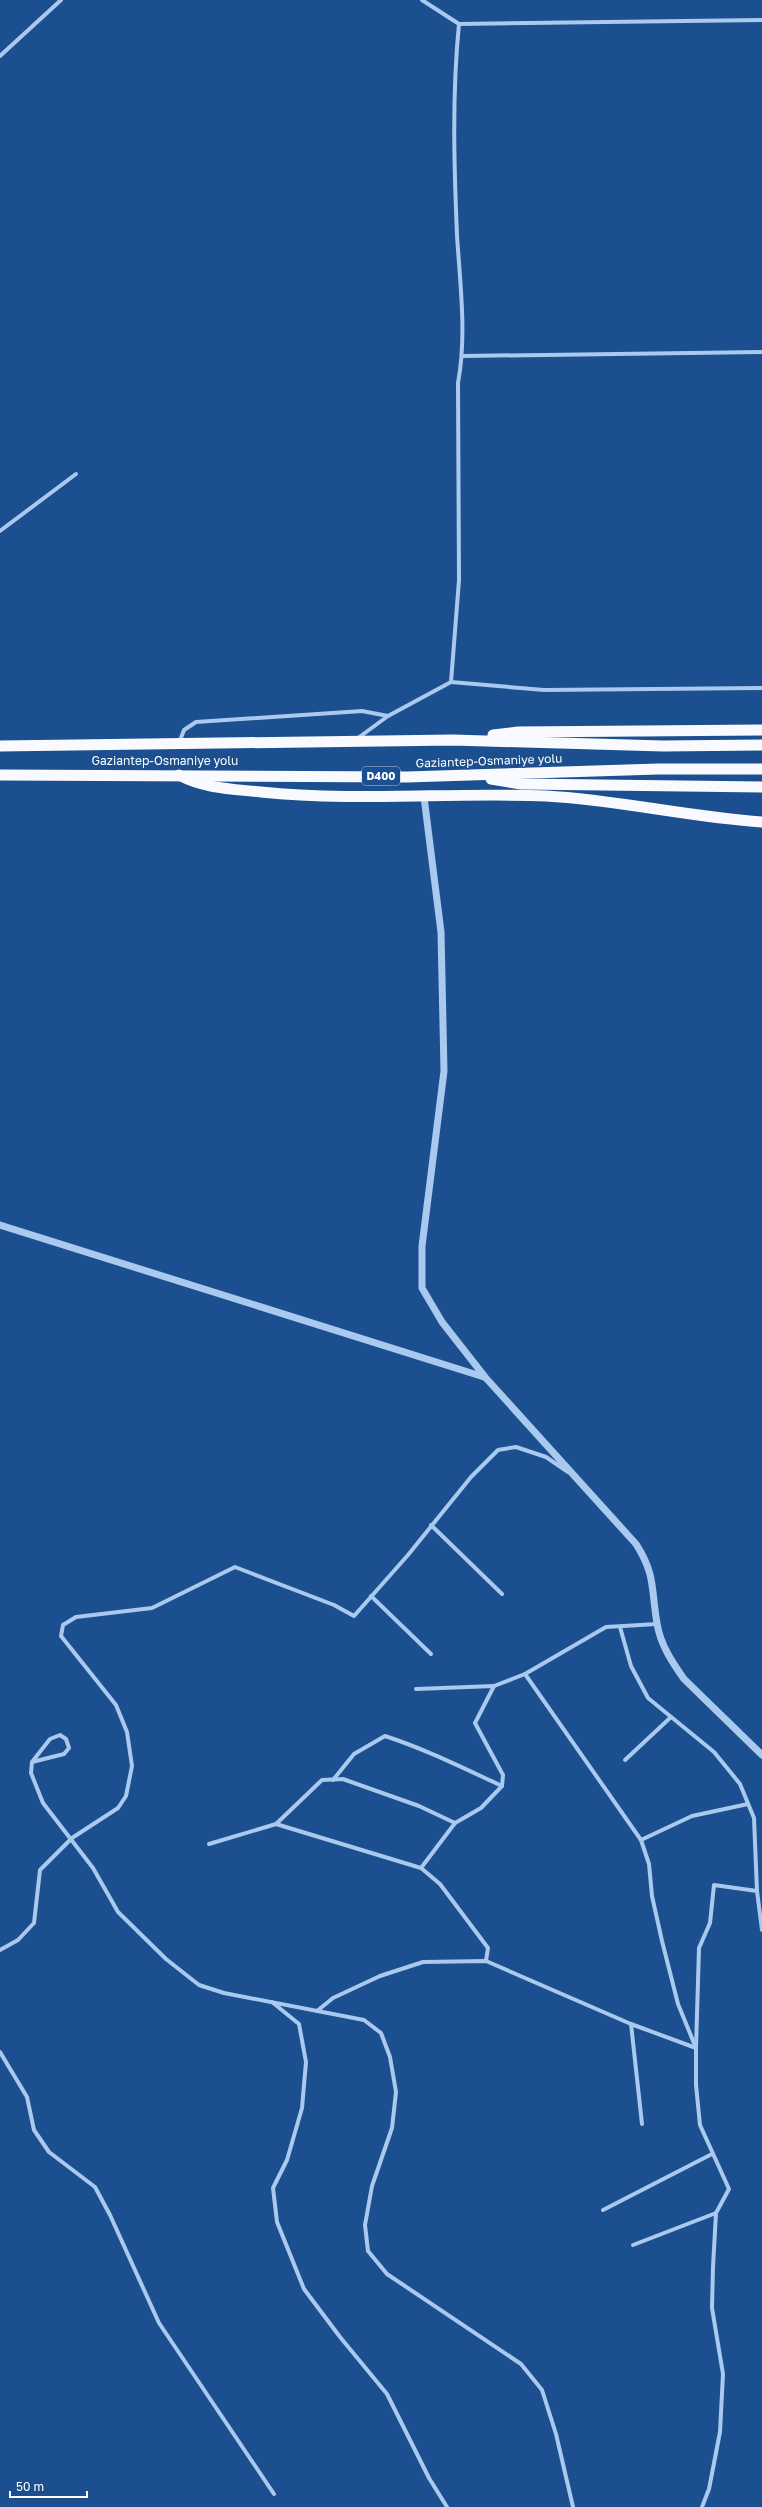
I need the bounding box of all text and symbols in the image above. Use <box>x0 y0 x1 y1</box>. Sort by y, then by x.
street label: Gaziantep-Osmaniye yolu <box>415 750 563 771</box>
street label: Gaziantep-Osmaniye yolu <box>92 753 238 768</box>
road number: D400 <box>362 767 400 785</box>
scale bar <box>10 2473 87 2499</box>
text: 50 m <box>16 2479 44 2494</box>

